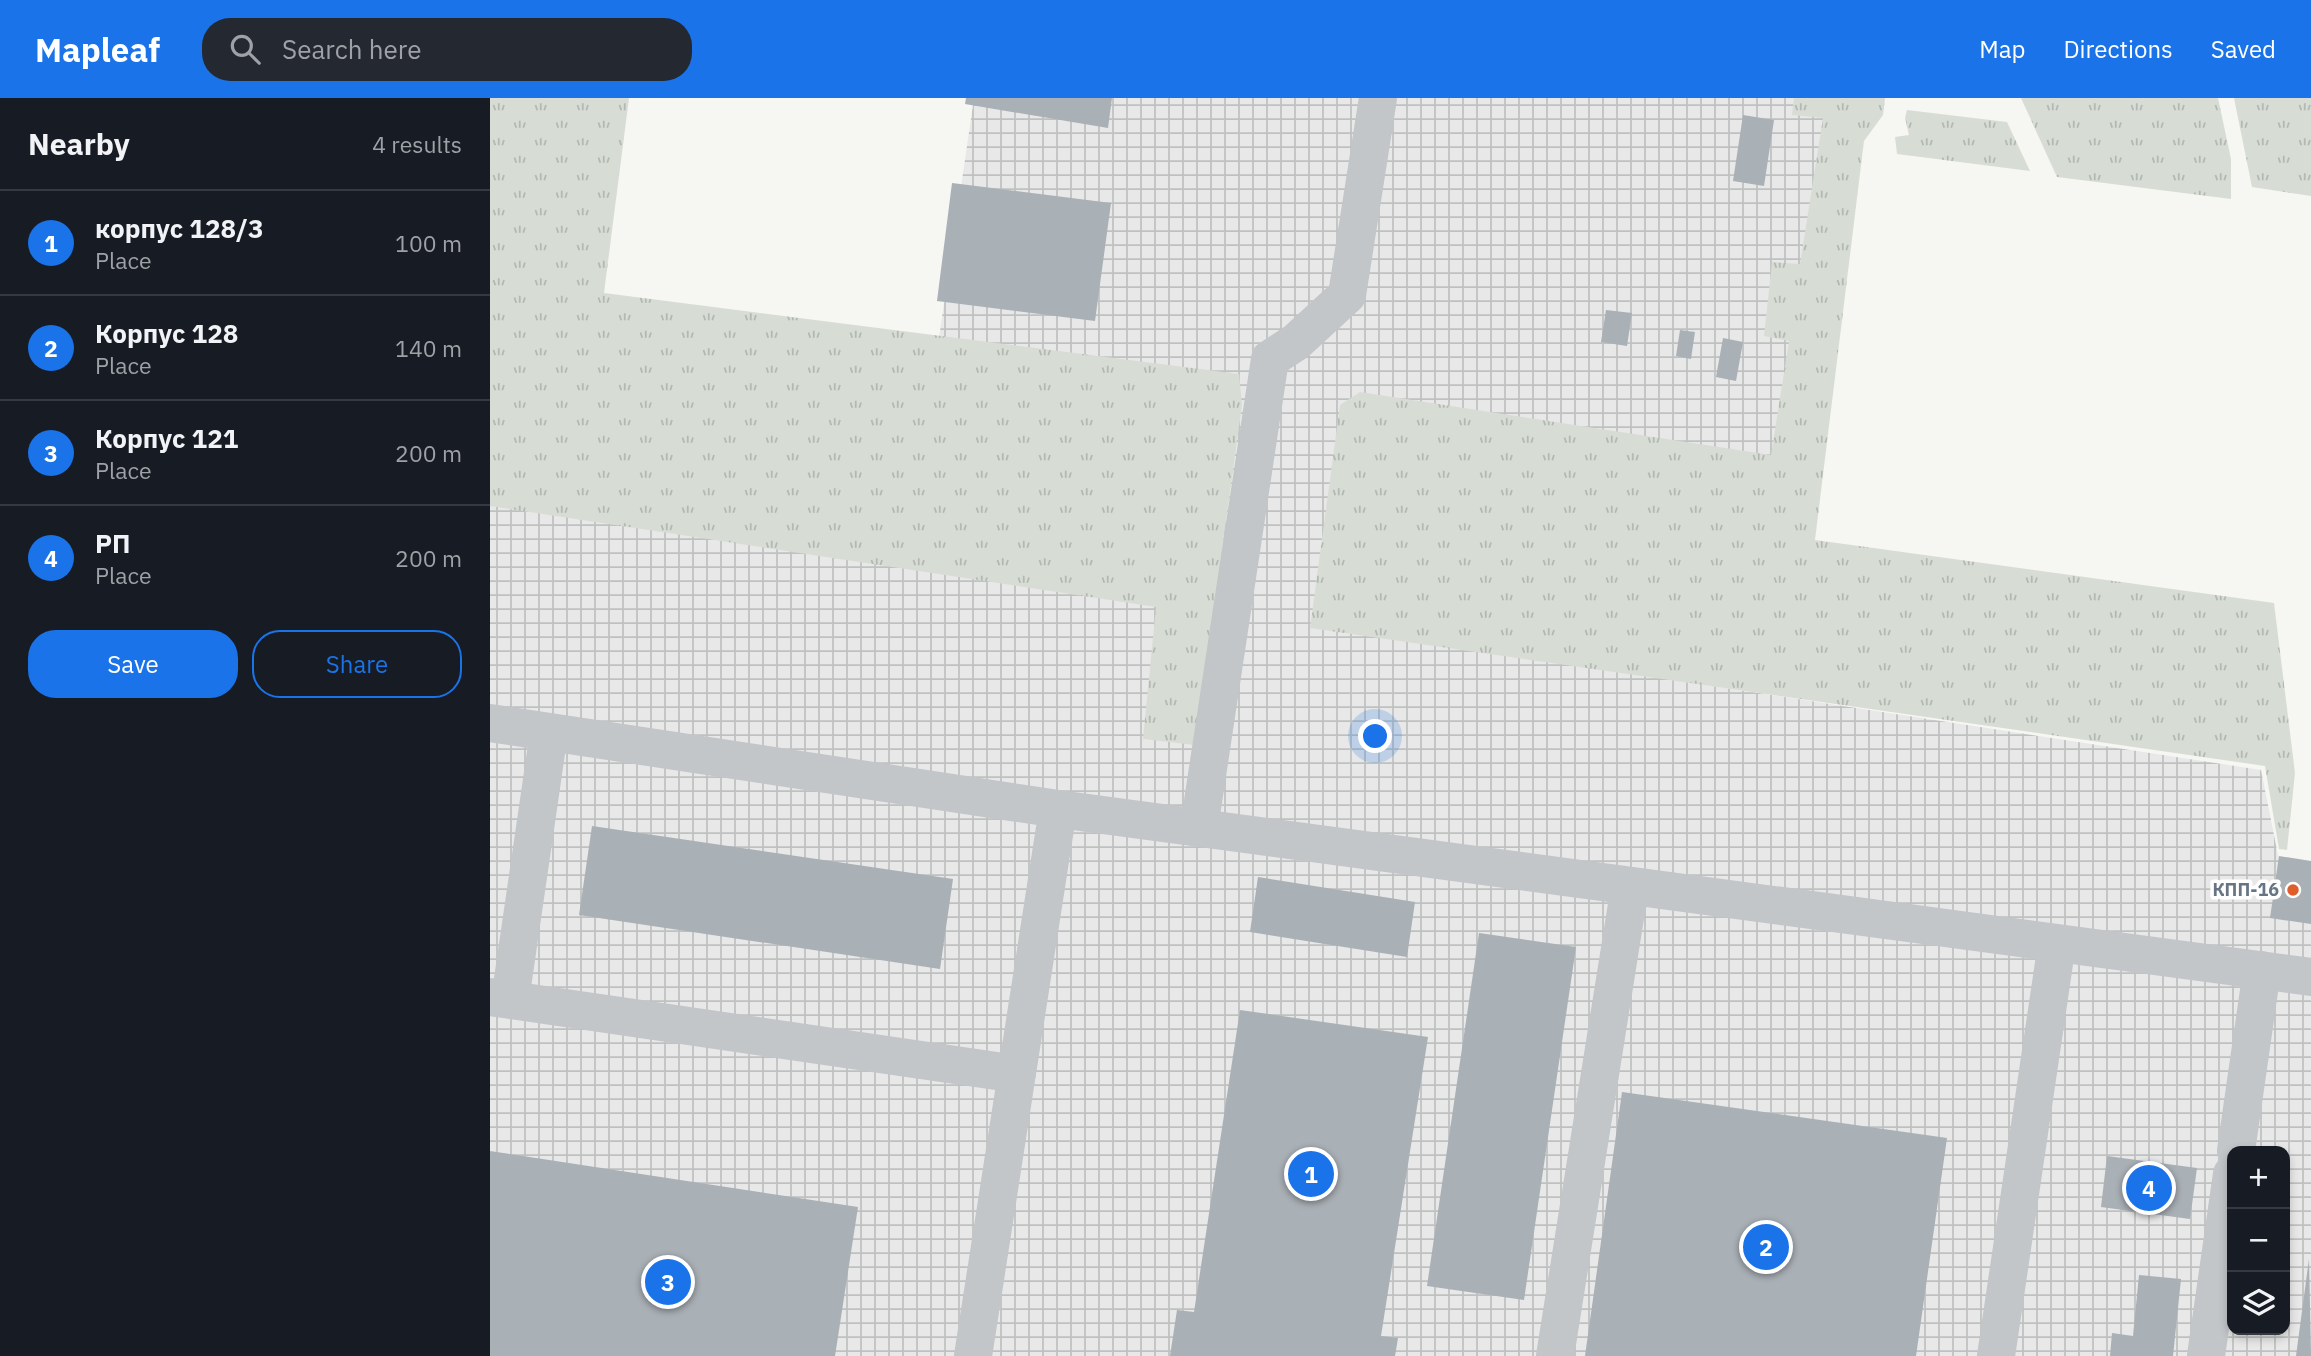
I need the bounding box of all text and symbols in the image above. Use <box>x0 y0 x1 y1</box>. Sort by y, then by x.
search box <box>202 18 692 81</box>
text: Mapleaf <box>35 28 160 71</box>
icon: search <box>226 30 264 68</box>
text: Search here <box>282 32 422 66</box>
text: Map <box>1979 33 2025 65</box>
text: Directions <box>2063 33 2173 65</box>
text: Saved <box>2211 33 2276 65</box>
text: Nearby <box>28 124 130 163</box>
text: 4 results <box>372 129 462 159</box>
text: корпус 128/3 <box>95 211 264 245</box>
text: 1 <box>44 228 58 258</box>
text: 100 m <box>395 228 462 258</box>
text: Place <box>95 245 152 275</box>
text: Корпус 128 <box>95 316 238 350</box>
text: 2 <box>44 333 58 363</box>
text: 140 m <box>395 333 462 363</box>
text: Place <box>95 350 152 380</box>
text: Корпус 121 <box>95 421 238 455</box>
text: 3 <box>44 438 58 468</box>
text: 200 m <box>395 438 462 468</box>
text: Place <box>95 455 152 485</box>
text: РП <box>95 526 131 560</box>
text: 4 <box>44 543 58 573</box>
text: 200 m <box>395 543 462 573</box>
text: Place <box>95 560 152 590</box>
button: Save <box>28 630 238 698</box>
button: Share <box>252 630 462 698</box>
your location <box>1358 719 1392 753</box>
place label: КПП-16 <box>2212 878 2279 901</box>
marker: КПП-16 <box>2285 882 2301 898</box>
map controls <box>2227 1146 2290 1335</box>
button: + <box>2227 1146 2290 1209</box>
pin: 1 <box>1288 1148 1334 1200</box>
pin: 4 <box>2126 1162 2172 1214</box>
button: − <box>2227 1209 2290 1272</box>
pin: 2 <box>1743 1221 1789 1273</box>
pin: 3 <box>645 1256 691 1308</box>
button: layers <box>2227 1272 2290 1335</box>

